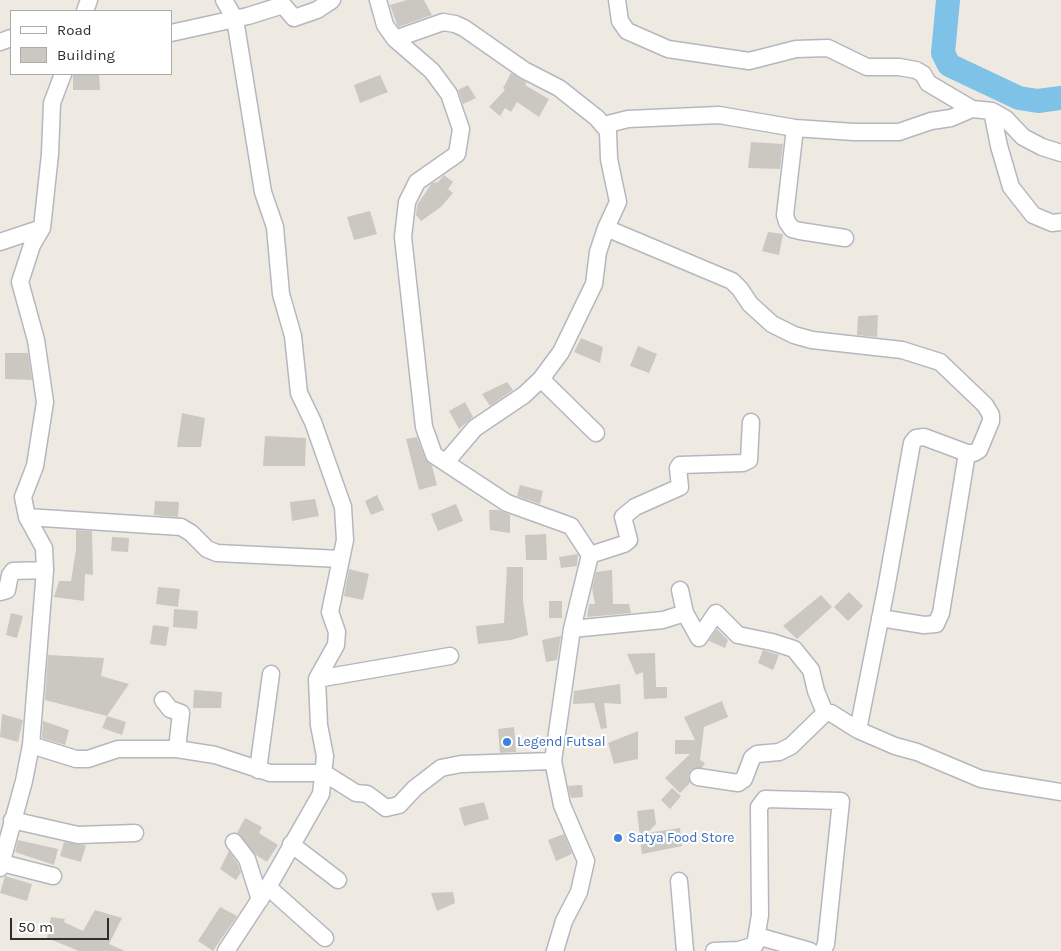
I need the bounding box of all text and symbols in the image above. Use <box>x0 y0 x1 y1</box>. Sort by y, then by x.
legend <box>10 10 172 75</box>
text: Road <box>57 21 92 39</box>
text: Building <box>57 46 115 64</box>
place label: Legend Futsal <box>517 734 606 750</box>
marker: Legend Futsal <box>501 736 513 748</box>
place label: Satya Food Store <box>628 830 734 846</box>
marker: Satya Food Store <box>612 832 624 844</box>
scale bar <box>12 908 111 940</box>
text: 50 m <box>18 918 53 936</box>

